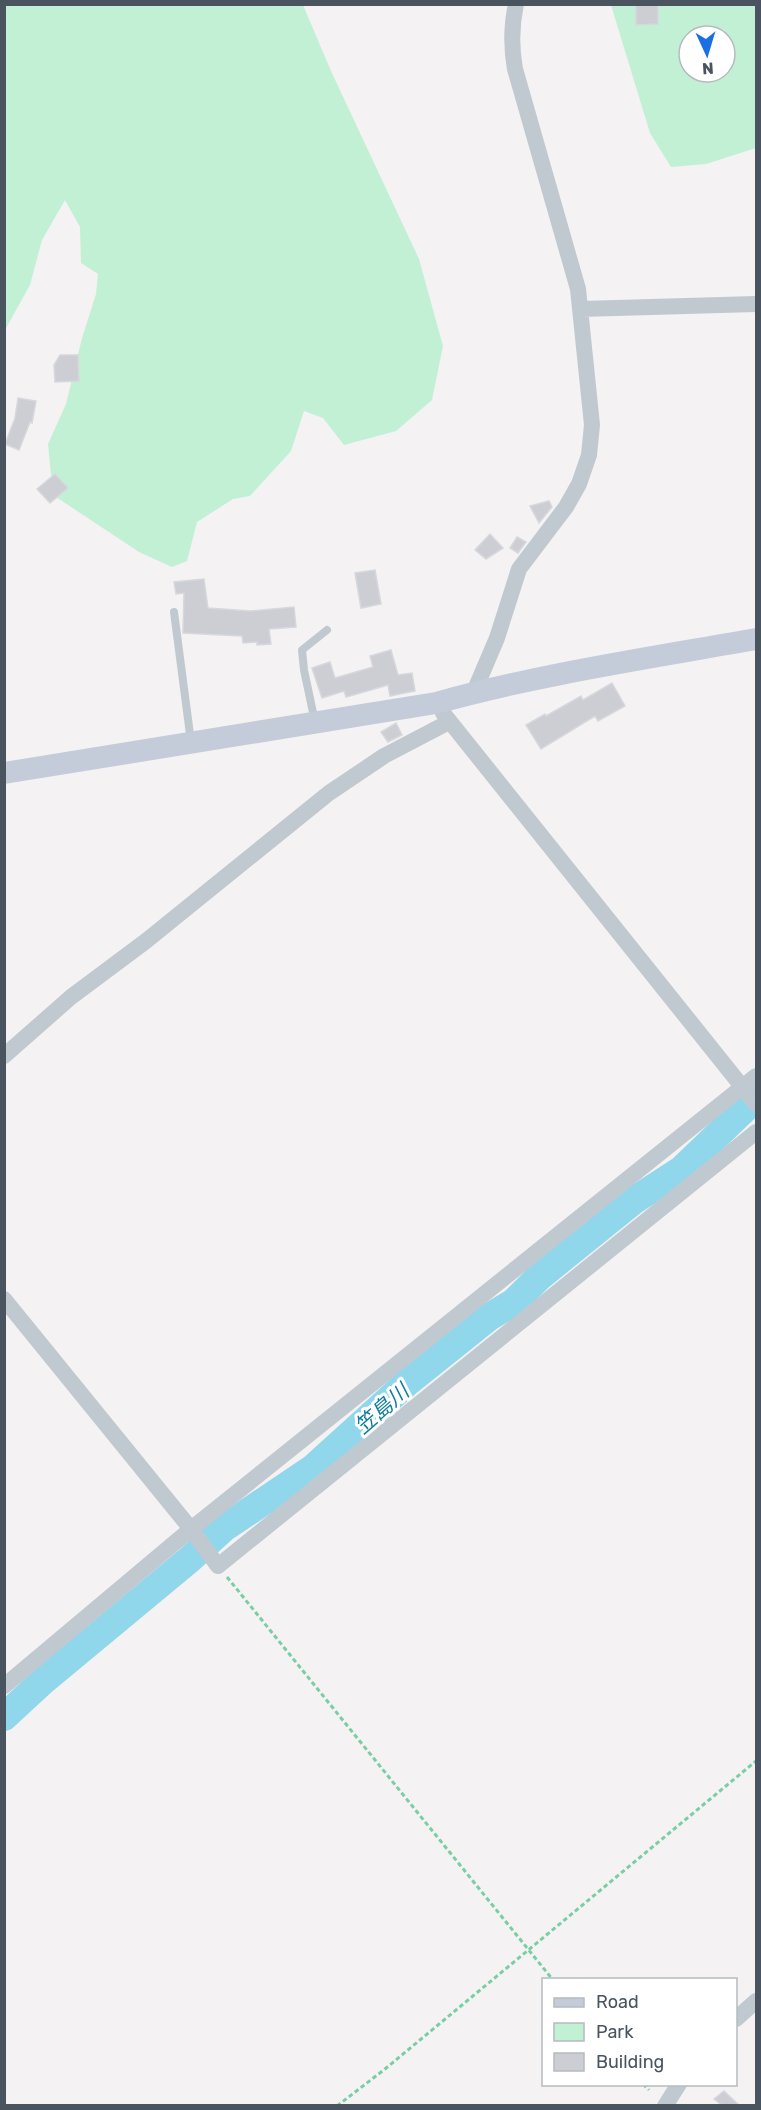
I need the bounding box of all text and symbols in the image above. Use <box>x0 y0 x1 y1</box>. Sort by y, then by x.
north arrow <box>677 24 737 84</box>
text: N <box>702 59 714 78</box>
water label: 笠島川 <box>350 1377 415 1439</box>
legend <box>542 1978 737 2086</box>
text: Road <box>596 1991 639 2013</box>
text: Park <box>596 2021 634 2043</box>
text: Building <box>596 2051 664 2073</box>

